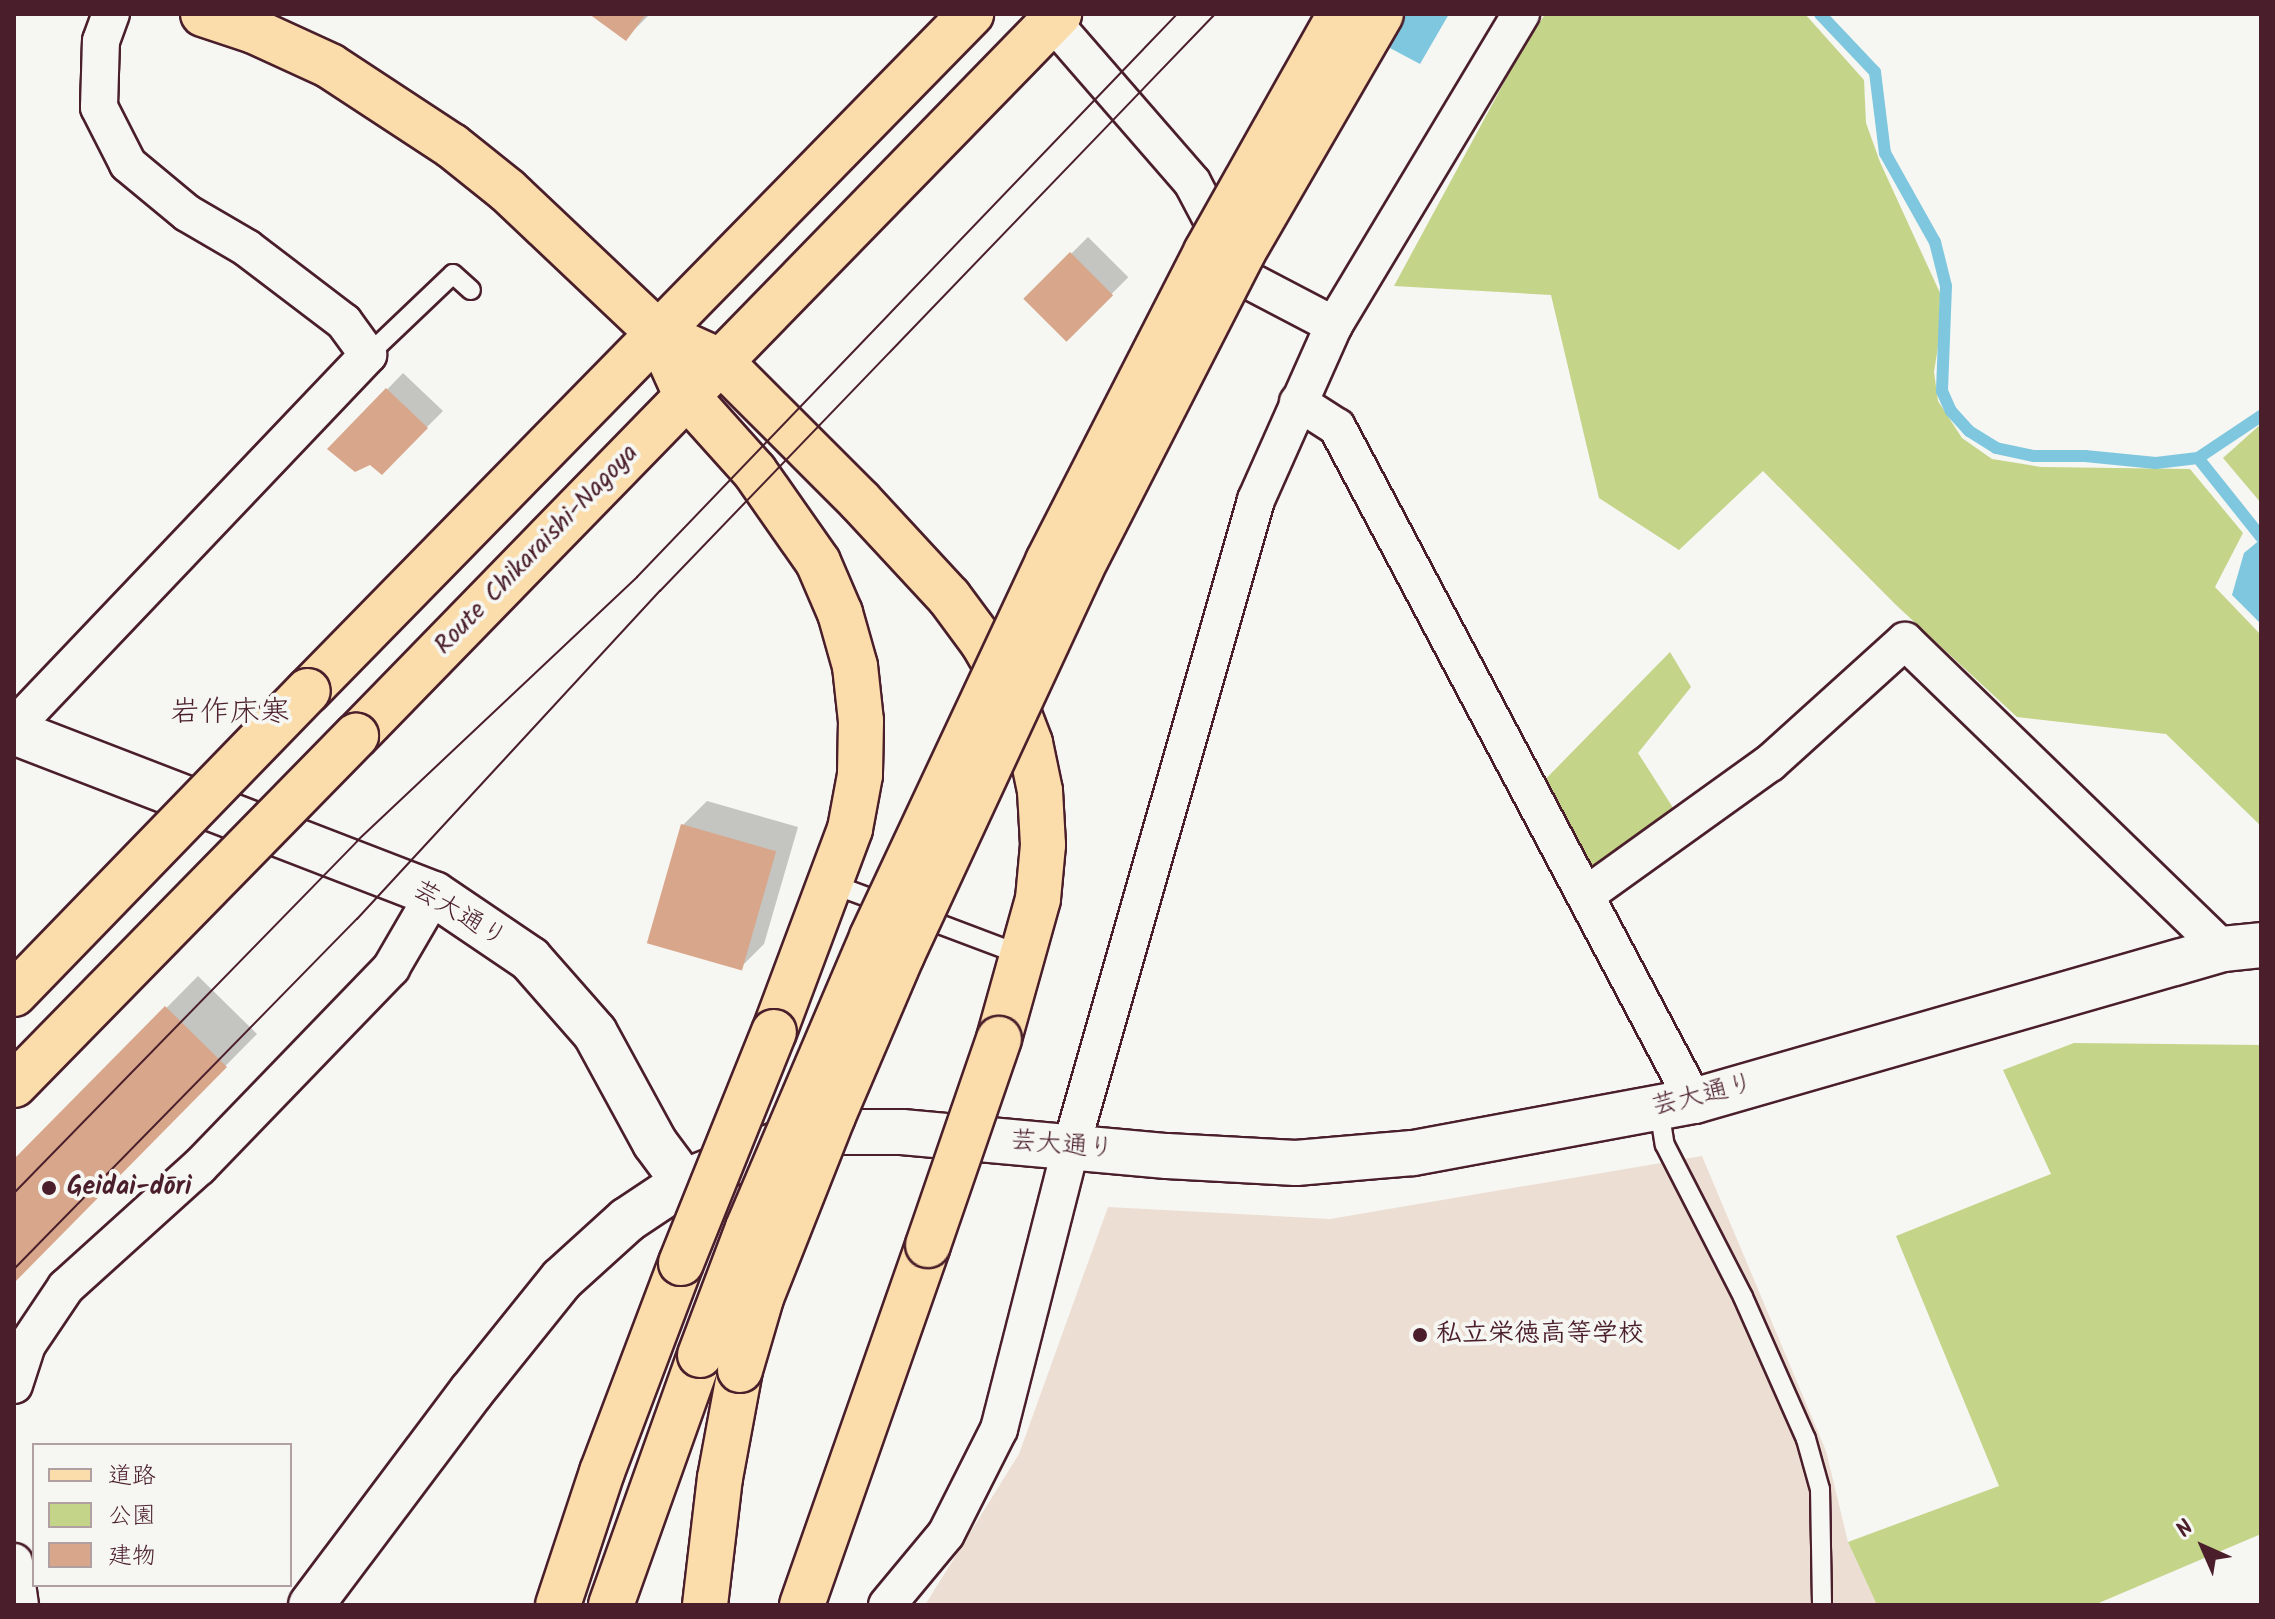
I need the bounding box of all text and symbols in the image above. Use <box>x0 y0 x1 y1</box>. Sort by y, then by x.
street label: Route Chikaraishi-Nagoya <box>428 438 646 662</box>
district label: 岩作床寒 <box>170 695 290 731</box>
street label: 芸大通り <box>406 875 512 955</box>
street label: 芸大通り <box>1649 1068 1757 1124</box>
street label: 芸大通り <box>1009 1126 1115 1166</box>
place label: Geidai-dōri <box>67 1172 192 1204</box>
marker: Geidai-dōri <box>38 1177 60 1199</box>
place label: 私立栄徳高等学校 <box>1436 1319 1644 1351</box>
marker: 私立栄徳高等学校 <box>1411 1326 1429 1344</box>
legend <box>32 1443 292 1587</box>
text: 道路 <box>108 1457 156 1496</box>
text: 公園 <box>108 1497 156 1536</box>
north arrow <box>2163 1507 2243 1587</box>
text: N <box>2168 1512 2203 1547</box>
text: 建物 <box>108 1537 156 1576</box>

